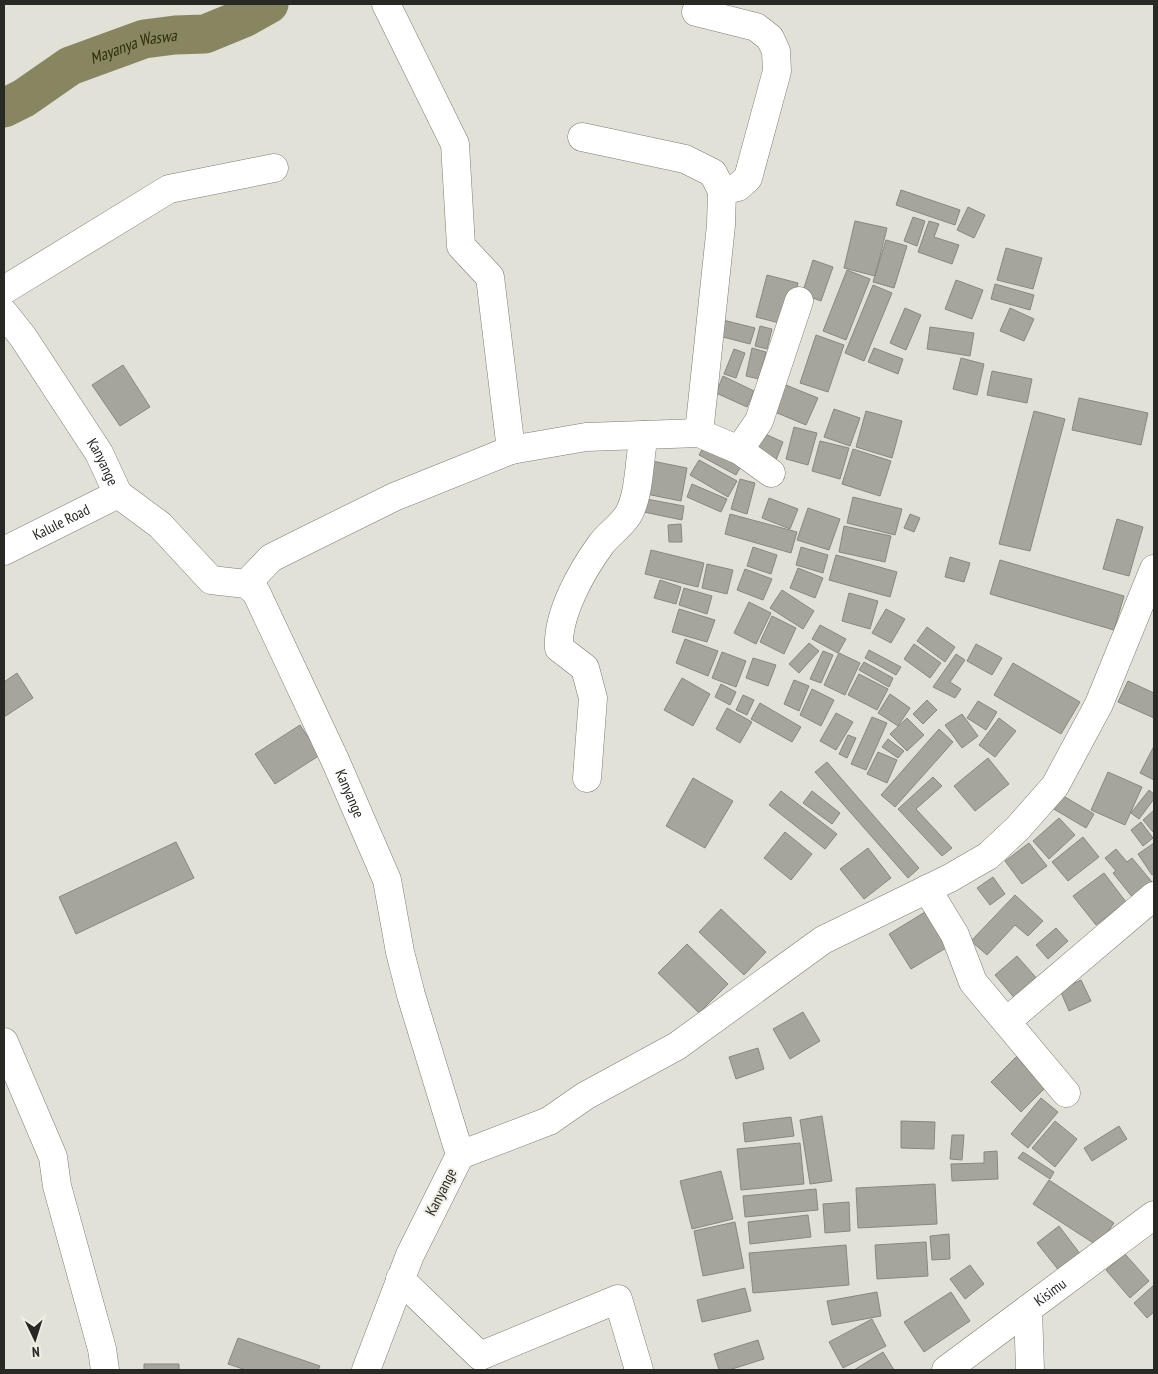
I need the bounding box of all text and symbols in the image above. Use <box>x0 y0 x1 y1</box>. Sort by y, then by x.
water label: Mayanya Waswa <box>87 25 179 68</box>
street label: Kanyange <box>83 434 123 489</box>
street label: Kalule Road <box>29 500 93 544</box>
street label: Kanyange <box>331 766 369 820</box>
street label: Kanyange <box>421 1165 461 1219</box>
street label: Kisimu <box>1030 1274 1070 1310</box>
north arrow <box>10 1314 60 1364</box>
text: N <box>32 1343 40 1361</box>

